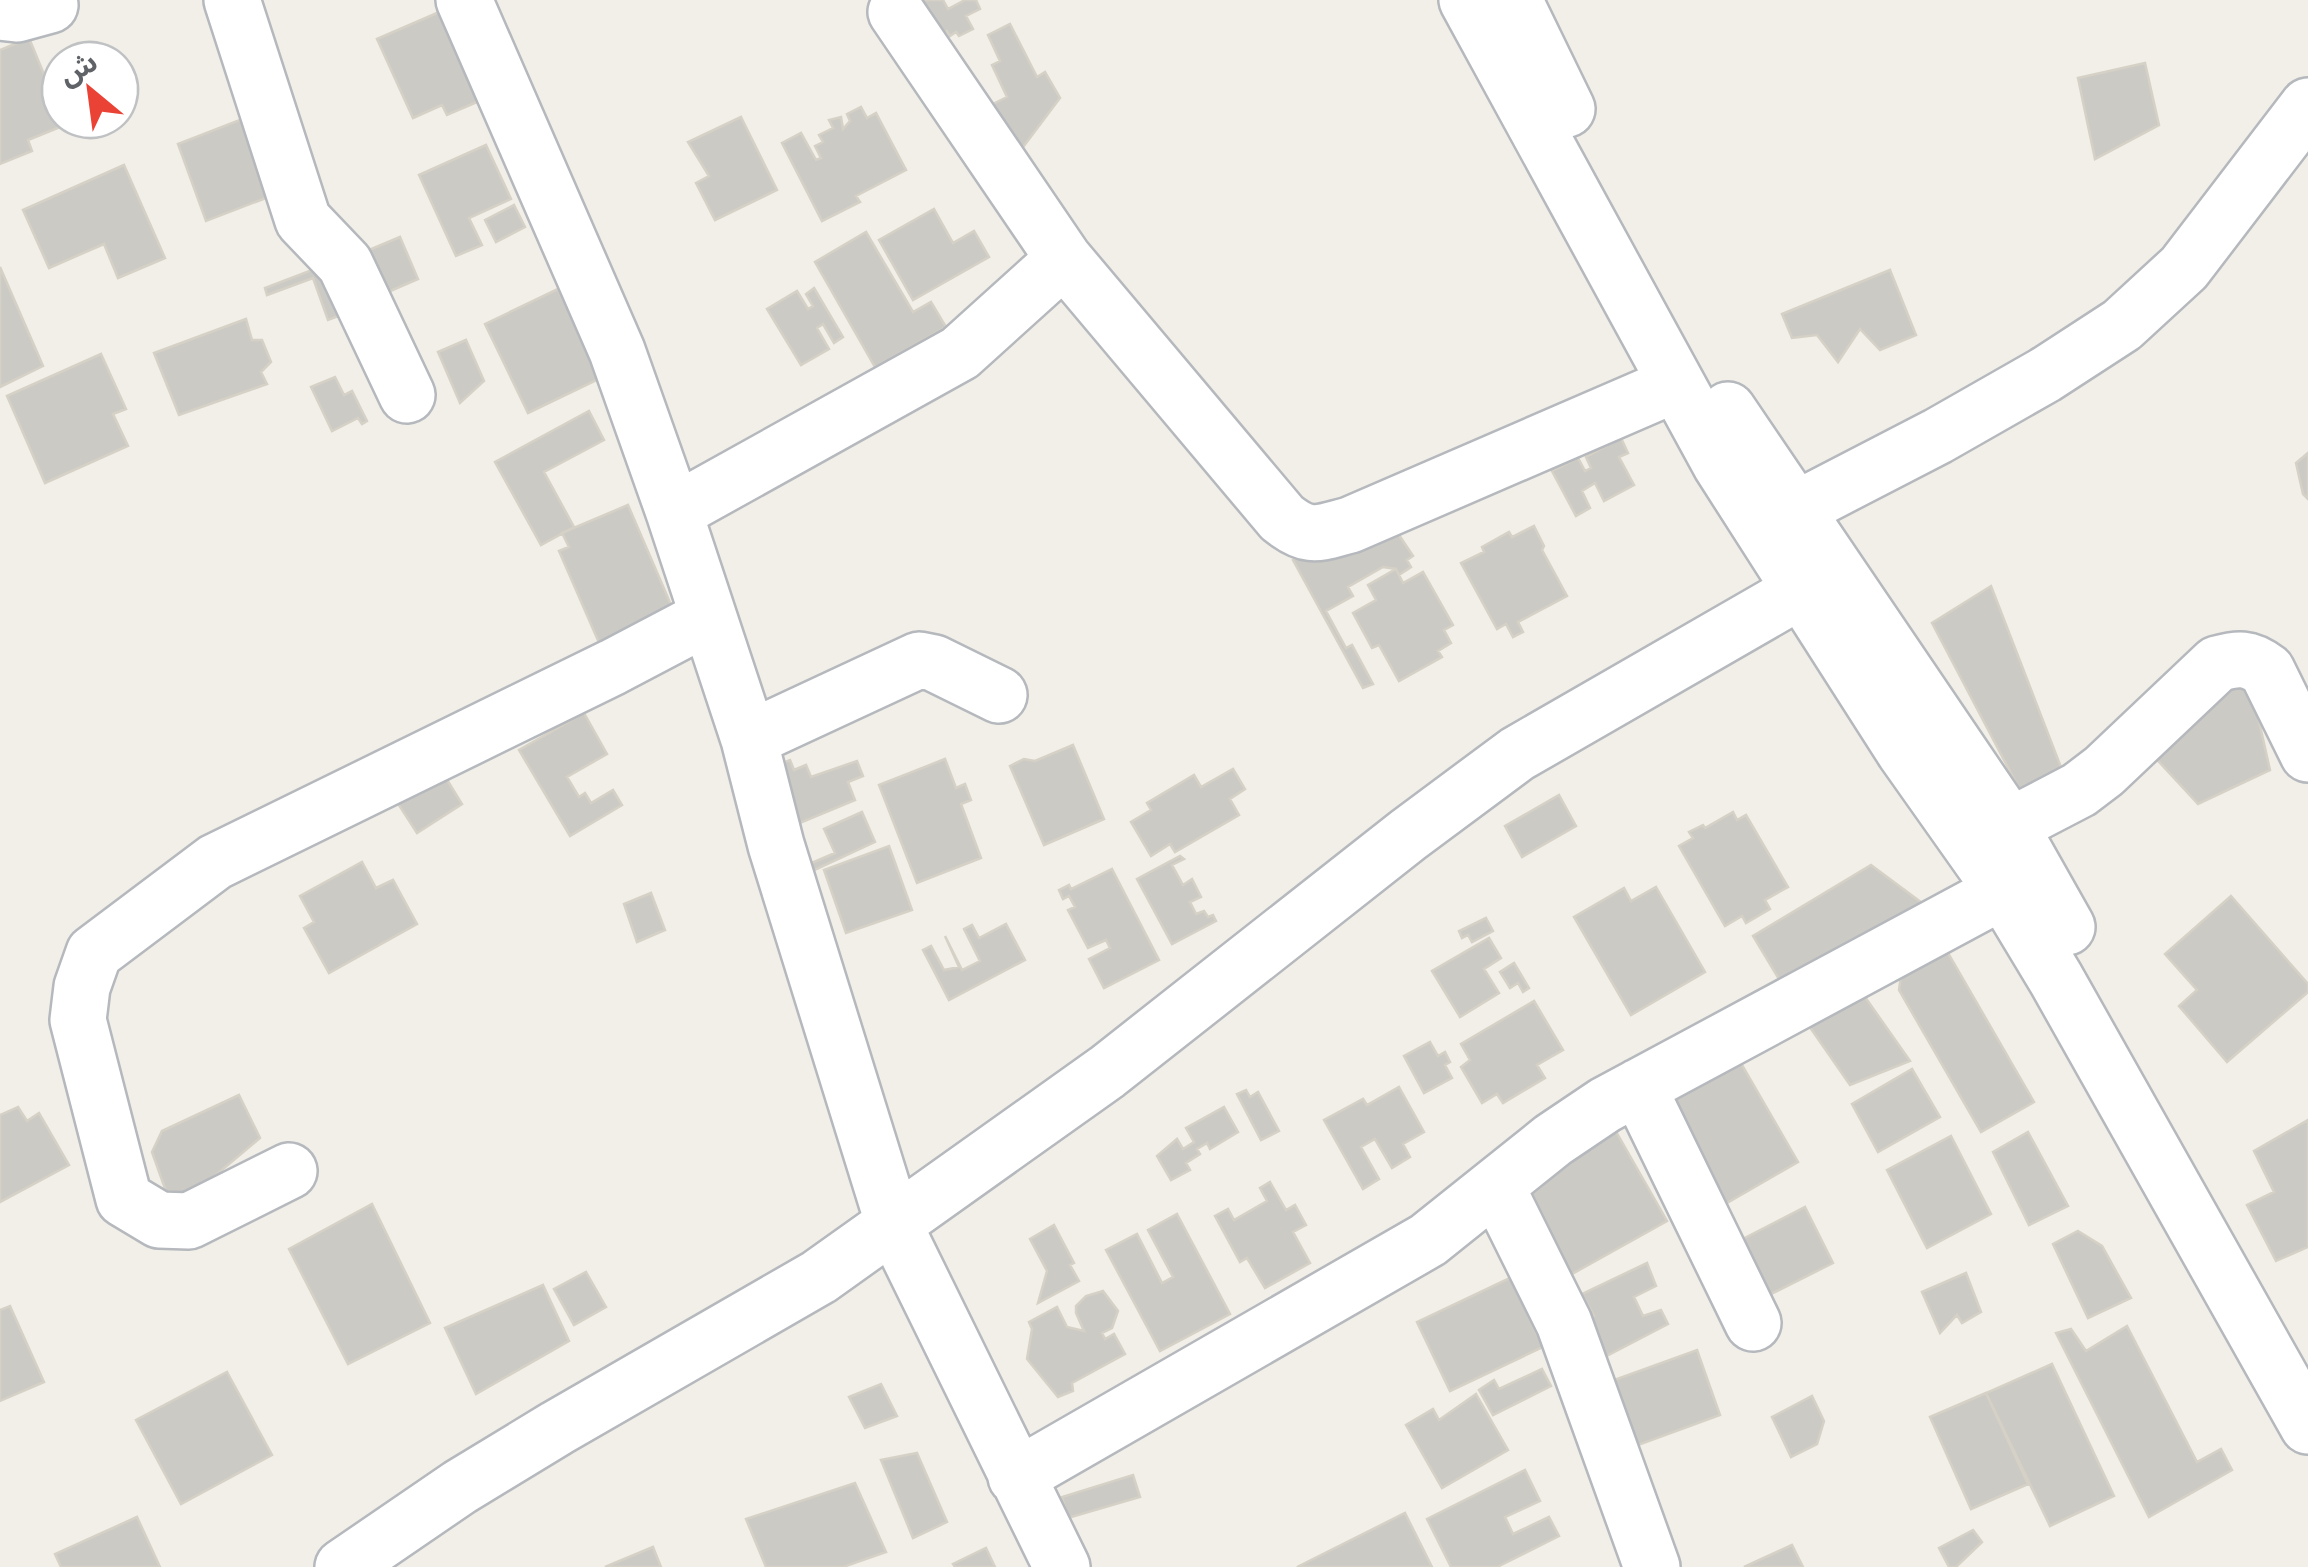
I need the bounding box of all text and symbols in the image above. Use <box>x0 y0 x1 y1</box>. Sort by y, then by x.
north arrow <box>40 40 140 140</box>
text: ش <box>54 46 105 96</box>

